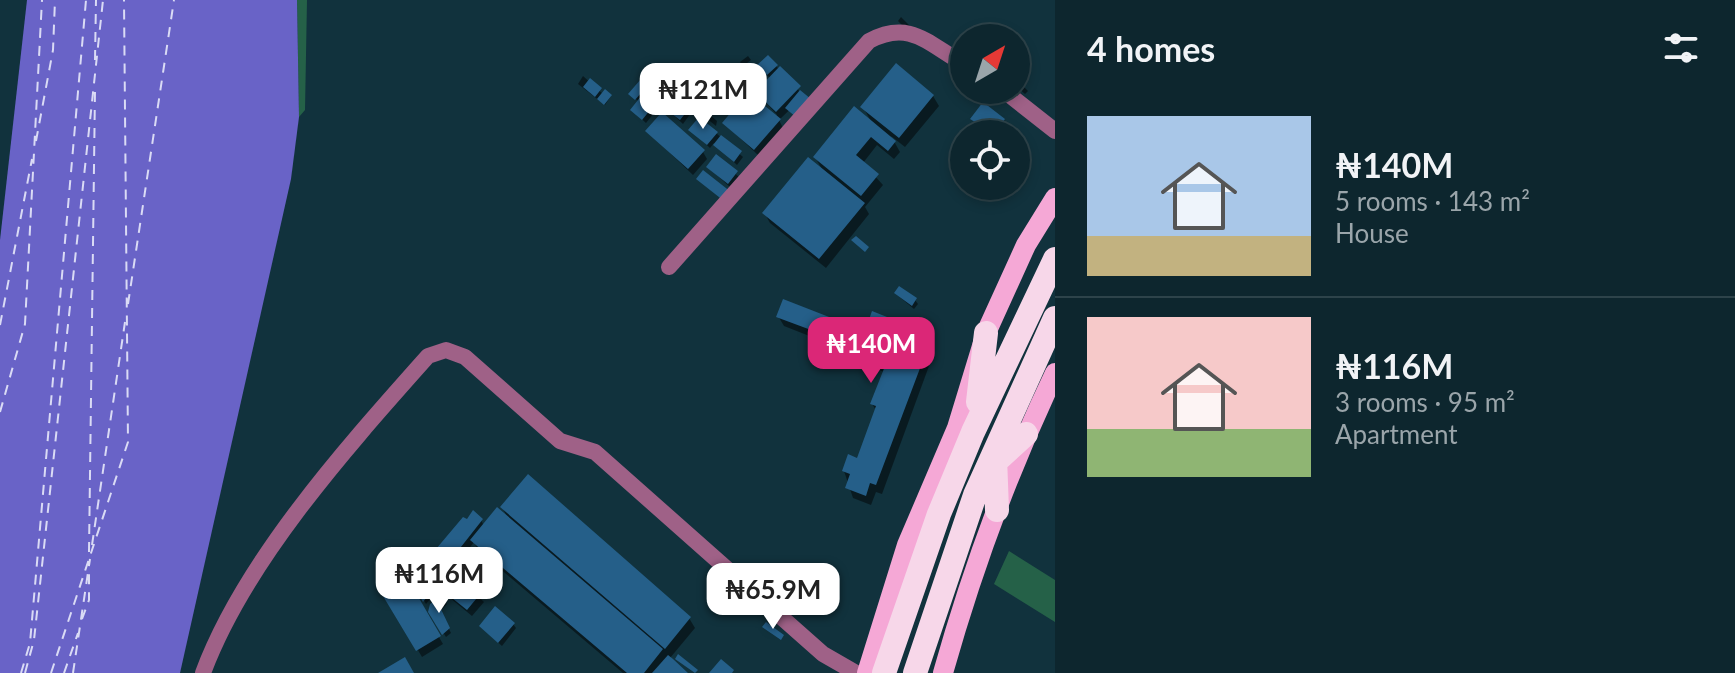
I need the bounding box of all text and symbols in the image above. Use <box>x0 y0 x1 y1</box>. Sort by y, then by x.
north arrow <box>950 24 1030 104</box>
map controls <box>950 24 1030 200</box>
icon: filters <box>1659 26 1703 70</box>
text: 4 homes <box>1087 28 1215 69</box>
pin: ₦121M <box>647 63 759 131</box>
text: ₦121M <box>658 73 748 105</box>
button: locate <box>950 120 1030 200</box>
text: ₦140M <box>1335 144 1453 185</box>
icon: home <box>1151 148 1247 244</box>
text: 5 rooms · 143 m² <box>1335 185 1530 217</box>
text: House <box>1335 217 1409 249</box>
pin: ₦140M <box>815 317 927 385</box>
text: ₦140M <box>826 327 916 359</box>
text: ₦116M <box>1335 345 1453 386</box>
icon: home <box>1151 349 1247 445</box>
text: 3 rooms · 95 m² <box>1335 386 1515 418</box>
text: Apartment <box>1335 418 1458 450</box>
pin: ₦116M <box>383 547 495 615</box>
text: ₦116M <box>394 557 484 589</box>
pin: ₦65.9M <box>708 563 838 631</box>
text: ₦65.9M <box>725 573 821 605</box>

